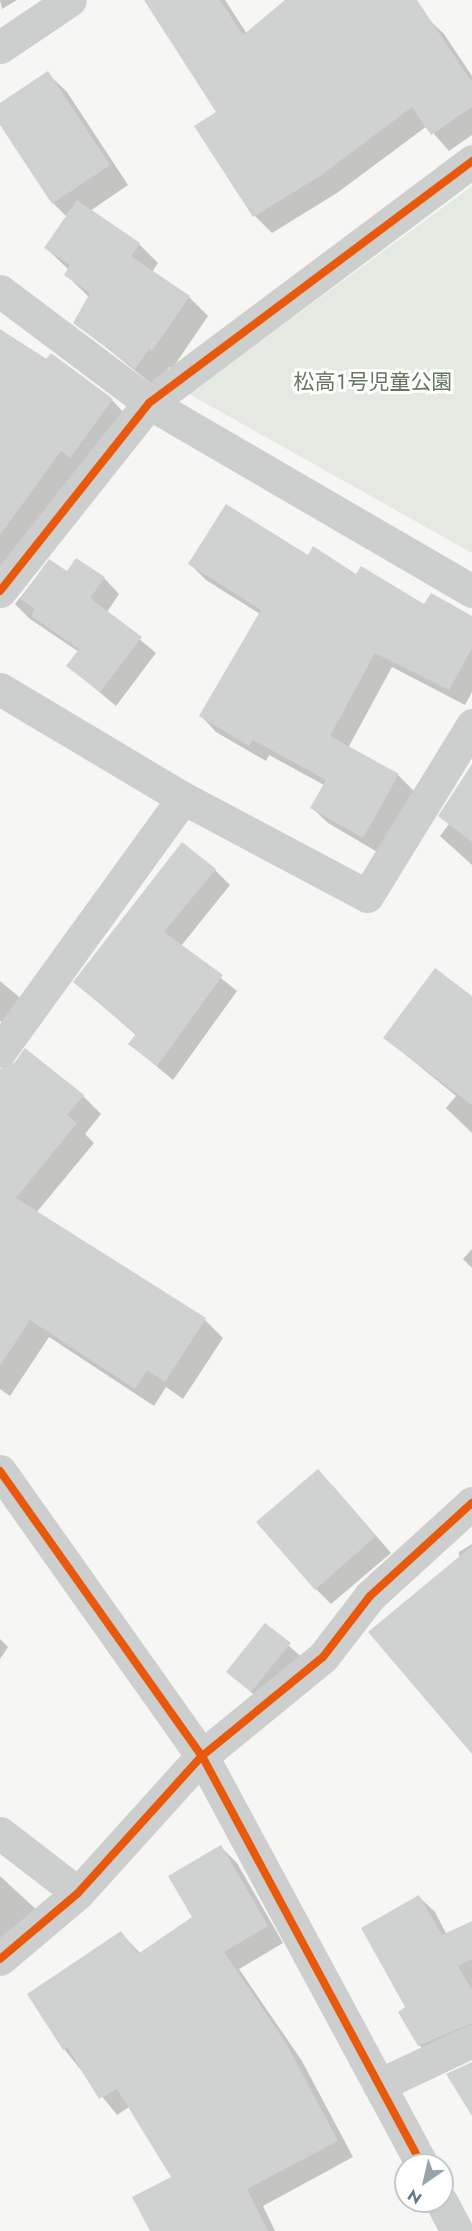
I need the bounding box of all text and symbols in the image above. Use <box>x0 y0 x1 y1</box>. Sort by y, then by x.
park label: 松高１号児童公園 <box>293 369 453 395</box>
north arrow <box>394 2153 454 2213</box>
text: N <box>403 2184 426 2210</box>

